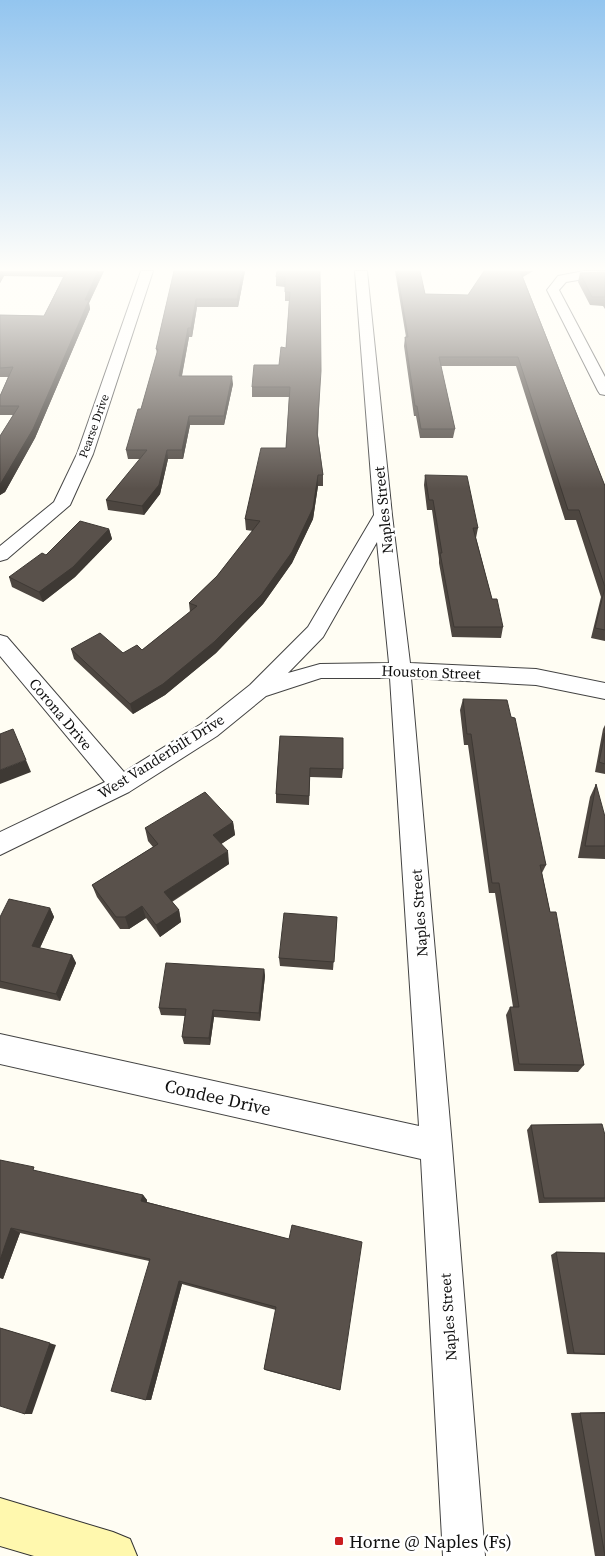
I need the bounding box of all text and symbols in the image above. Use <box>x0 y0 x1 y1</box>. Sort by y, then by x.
street label: Pearse Drive <box>75 392 113 460</box>
street label: Naples Street <box>368 465 398 555</box>
street label: Houston Street <box>381 660 481 684</box>
street label: Corona Drive <box>25 673 98 755</box>
street label: West Vanderbilt Drive <box>94 708 229 803</box>
street label: Naples Street <box>405 868 433 957</box>
street label: Condee Drive <box>162 1073 274 1121</box>
street label: Naples Street <box>434 1272 462 1361</box>
place label: Horne @ Naples (Fs) <box>349 1529 512 1554</box>
marker: Horne @ Naples (Fs) <box>333 1535 345 1547</box>

